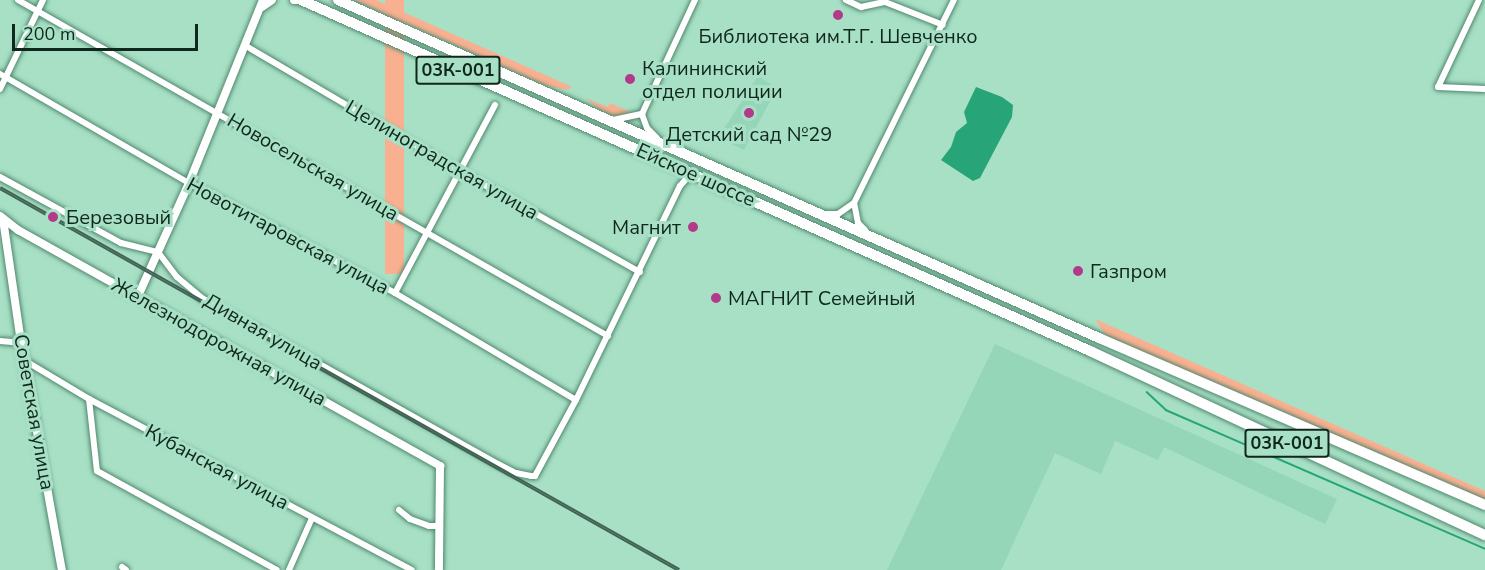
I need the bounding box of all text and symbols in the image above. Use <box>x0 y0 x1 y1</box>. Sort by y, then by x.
marker: Библиотека им.Т.Г. Шевченко <box>831 8 845 22</box>
scale bar <box>15 12 201 50</box>
text: 200 m <box>23 22 75 46</box>
place label: Библиотека им.Т.Г. Шевченко <box>698 24 978 48</box>
road number: 03К-001 <box>414 55 502 85</box>
place label: Калининский отдел полиции <box>642 56 783 103</box>
marker: Калининский отдел полиции <box>623 72 637 86</box>
street label: Целиноградская улица <box>341 95 543 225</box>
marker: Детский сад №29 <box>742 106 756 120</box>
street label: Новосельская улица <box>223 108 403 226</box>
place label: Детский сад №29 <box>666 122 832 146</box>
street label: Ейское шоссе <box>633 138 759 212</box>
street label: Новотитаровская улица <box>183 172 393 300</box>
place label: Березовый <box>66 205 171 229</box>
marker: Березовый <box>44 208 62 226</box>
place label: Магнит <box>612 215 681 239</box>
marker: Магнит <box>686 220 700 234</box>
place label: Газпром <box>1090 259 1167 283</box>
marker: Газпром <box>1071 264 1085 278</box>
street label: Железнодорожная улица <box>108 273 330 411</box>
place label: МАГНИТ Семейный <box>728 286 916 310</box>
street label: Дивная улица <box>200 289 326 375</box>
marker: МАГНИТ Семейный <box>709 291 723 305</box>
street label: Советская улица <box>8 332 60 492</box>
street label: Кубанская улица <box>141 419 293 515</box>
road number: 03К-001 <box>1244 428 1330 458</box>

